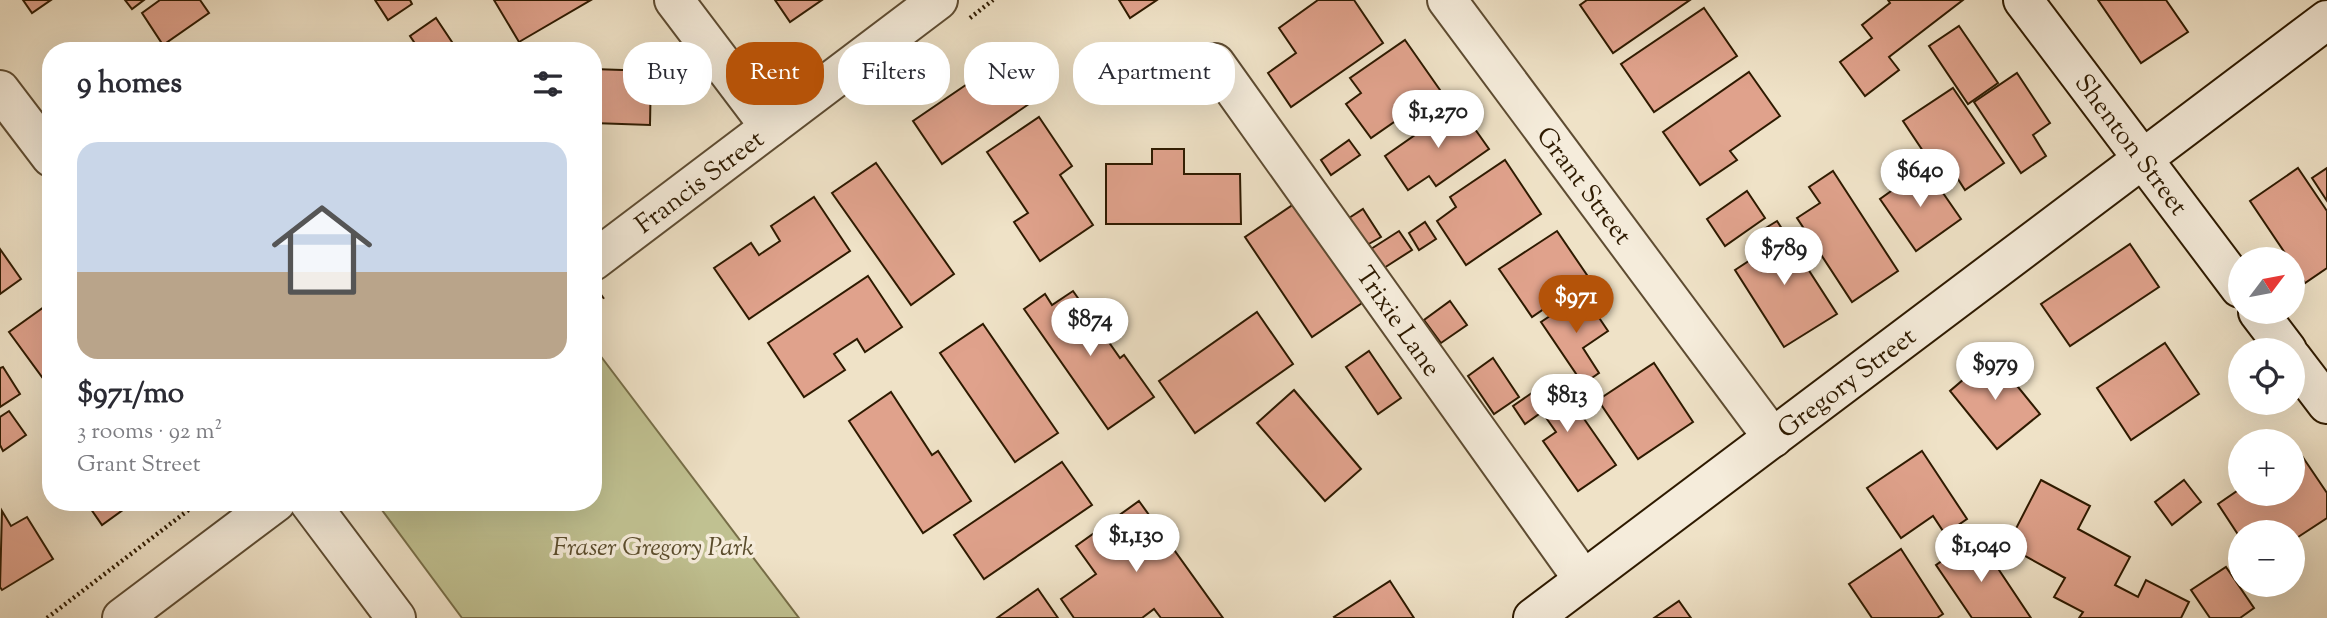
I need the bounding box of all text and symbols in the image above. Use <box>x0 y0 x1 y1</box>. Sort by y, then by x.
chip: Buy <box>623 42 712 105</box>
chip: Rent <box>726 42 824 105</box>
chip: Filters <box>838 42 950 105</box>
chip: New <box>964 42 1059 105</box>
chip: Apartment <box>1073 42 1235 105</box>
text: 9 homes <box>77 63 182 106</box>
icon: filters <box>529 65 567 103</box>
street label: Shenton Street <box>2064 67 2196 224</box>
pin: $1,270 <box>1381 90 1495 150</box>
text: $1,270 <box>1408 96 1468 129</box>
street label: Grant Street <box>1526 120 1640 253</box>
street label: Francis Street <box>628 122 773 244</box>
pin: $640 <box>1879 150 1961 209</box>
text: $640 <box>1897 155 1943 188</box>
icon: home <box>259 187 385 313</box>
pin: $789 <box>1743 228 1825 287</box>
text: $789 <box>1761 233 1807 266</box>
north arrow <box>2228 247 2305 324</box>
map controls <box>2228 247 2305 597</box>
street label: Trixie Lane <box>1345 260 1449 385</box>
pin: $971 <box>1535 276 1617 335</box>
text: $971 <box>1555 281 1597 314</box>
pin: $874 <box>1049 298 1131 358</box>
text: $874 <box>1067 304 1113 337</box>
street label: Gregory Street <box>1770 319 1925 449</box>
button: locate <box>2228 338 2305 415</box>
pin: $979 <box>1954 342 2036 402</box>
text: $979 <box>1972 348 2018 381</box>
text: $971/mo <box>77 373 184 416</box>
pin: $813 <box>1526 374 1608 434</box>
text: $813 <box>1547 380 1587 413</box>
text: 3 rooms · 92 m² <box>77 416 222 449</box>
button: + <box>2228 429 2305 506</box>
text: Grant Street <box>77 449 201 482</box>
pin: $1,130 <box>1079 514 1193 574</box>
text: $1,130 <box>1109 520 1163 553</box>
button: − <box>2228 520 2305 597</box>
pin: $1,040 <box>1924 524 2038 584</box>
park label: Fraser Gregory Park <box>552 530 754 567</box>
text: $1,040 <box>1951 530 2011 563</box>

